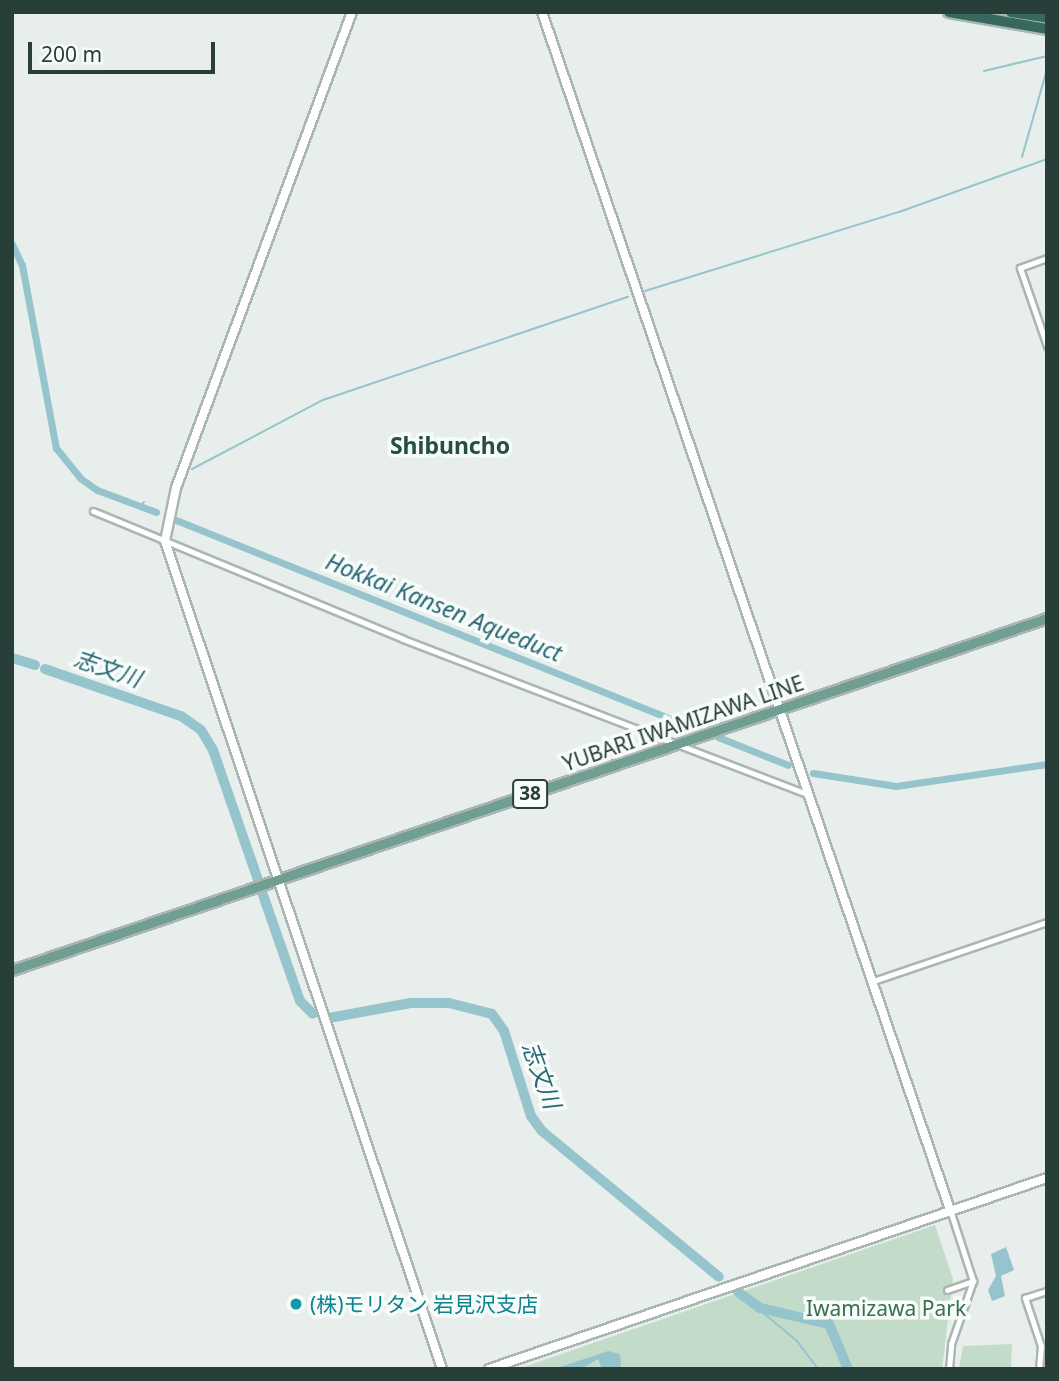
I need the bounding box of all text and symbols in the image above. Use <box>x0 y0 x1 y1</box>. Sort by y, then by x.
scale bar <box>32 28 219 72</box>
text: 200 m <box>41 40 102 68</box>
district label: Shibuncho <box>390 431 510 459</box>
water label: Hokkai Kansen Aqueduct <box>322 547 566 667</box>
water label: 志文川 <box>71 644 145 692</box>
street label: YUBARI IWAMIZAWA LINE <box>559 670 807 776</box>
road number: 38 <box>511 778 549 810</box>
water label: 志文川 <box>517 1038 567 1112</box>
place label: (株)モリタン 岩見沢支店 <box>310 1291 538 1317</box>
park label: Iwamizawa Park <box>806 1295 966 1321</box>
marker: (株)モリタン 岩見沢支店 <box>288 1296 304 1312</box>

